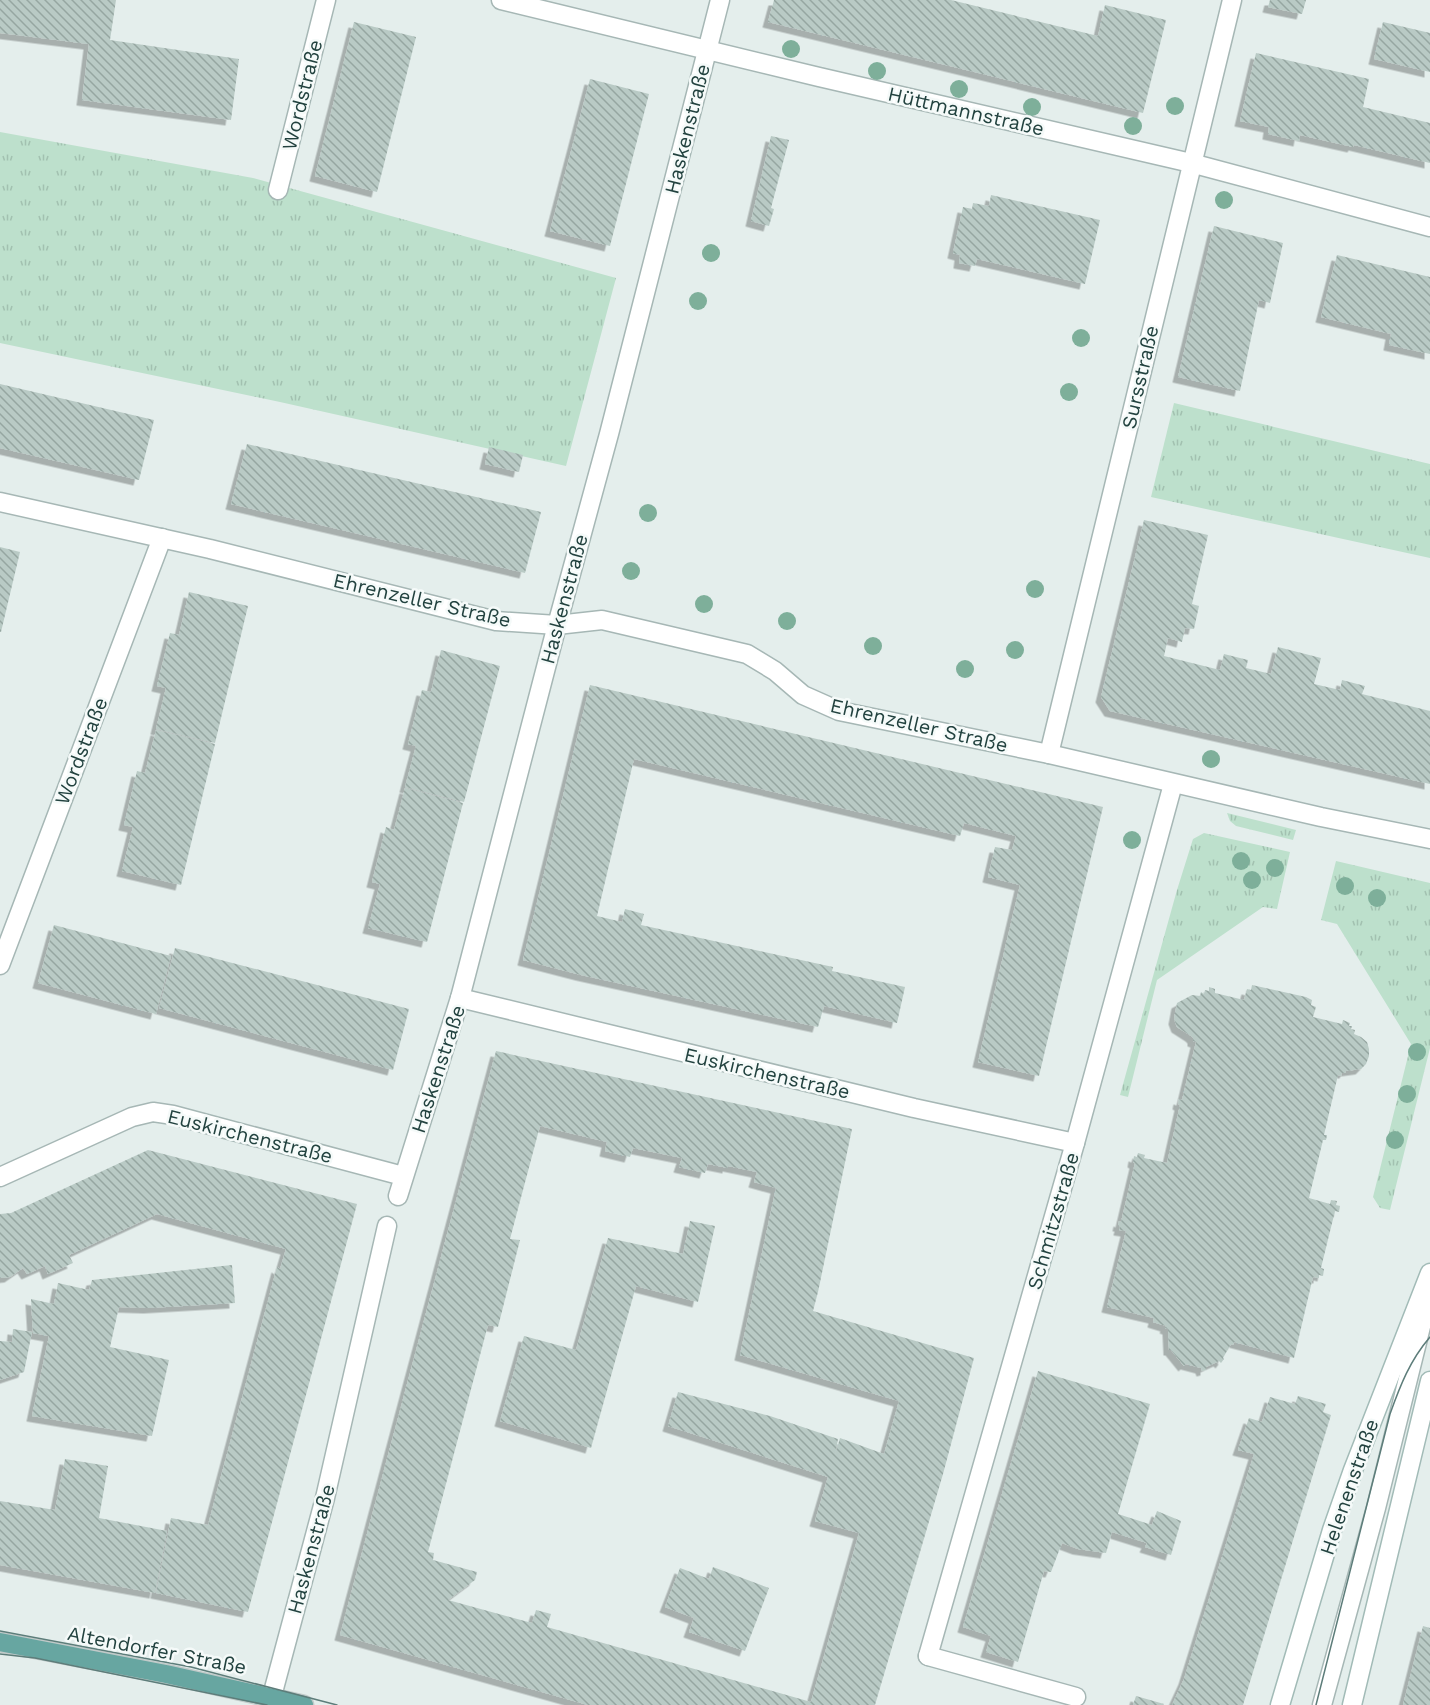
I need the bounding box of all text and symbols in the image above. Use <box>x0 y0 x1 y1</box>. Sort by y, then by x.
street label: Wordstraße <box>277 37 327 153</box>
street label: Haskenstraße <box>659 61 715 197</box>
street label: Hüttmannstraße <box>886 81 1046 141</box>
street label: Sursstraße <box>1116 323 1164 431</box>
street label: Haskenstraße <box>535 532 593 666</box>
street label: Ehrenzeller Straße <box>331 568 513 632</box>
street label: Ehrenzeller Straße <box>828 693 1010 757</box>
street label: Wordstraße <box>50 694 112 808</box>
street label: Haskenstraße <box>406 1002 470 1136</box>
street label: Euskirchenstraße <box>682 1042 852 1104</box>
street label: Euskirchenstraße <box>165 1104 335 1168</box>
street label: Schmitzstraße <box>1022 1150 1084 1292</box>
street label: Helenenstraße <box>1315 1416 1383 1558</box>
street label: Haskenstraße <box>282 1482 340 1616</box>
street label: Altendorfer Straße <box>65 1621 249 1679</box>

